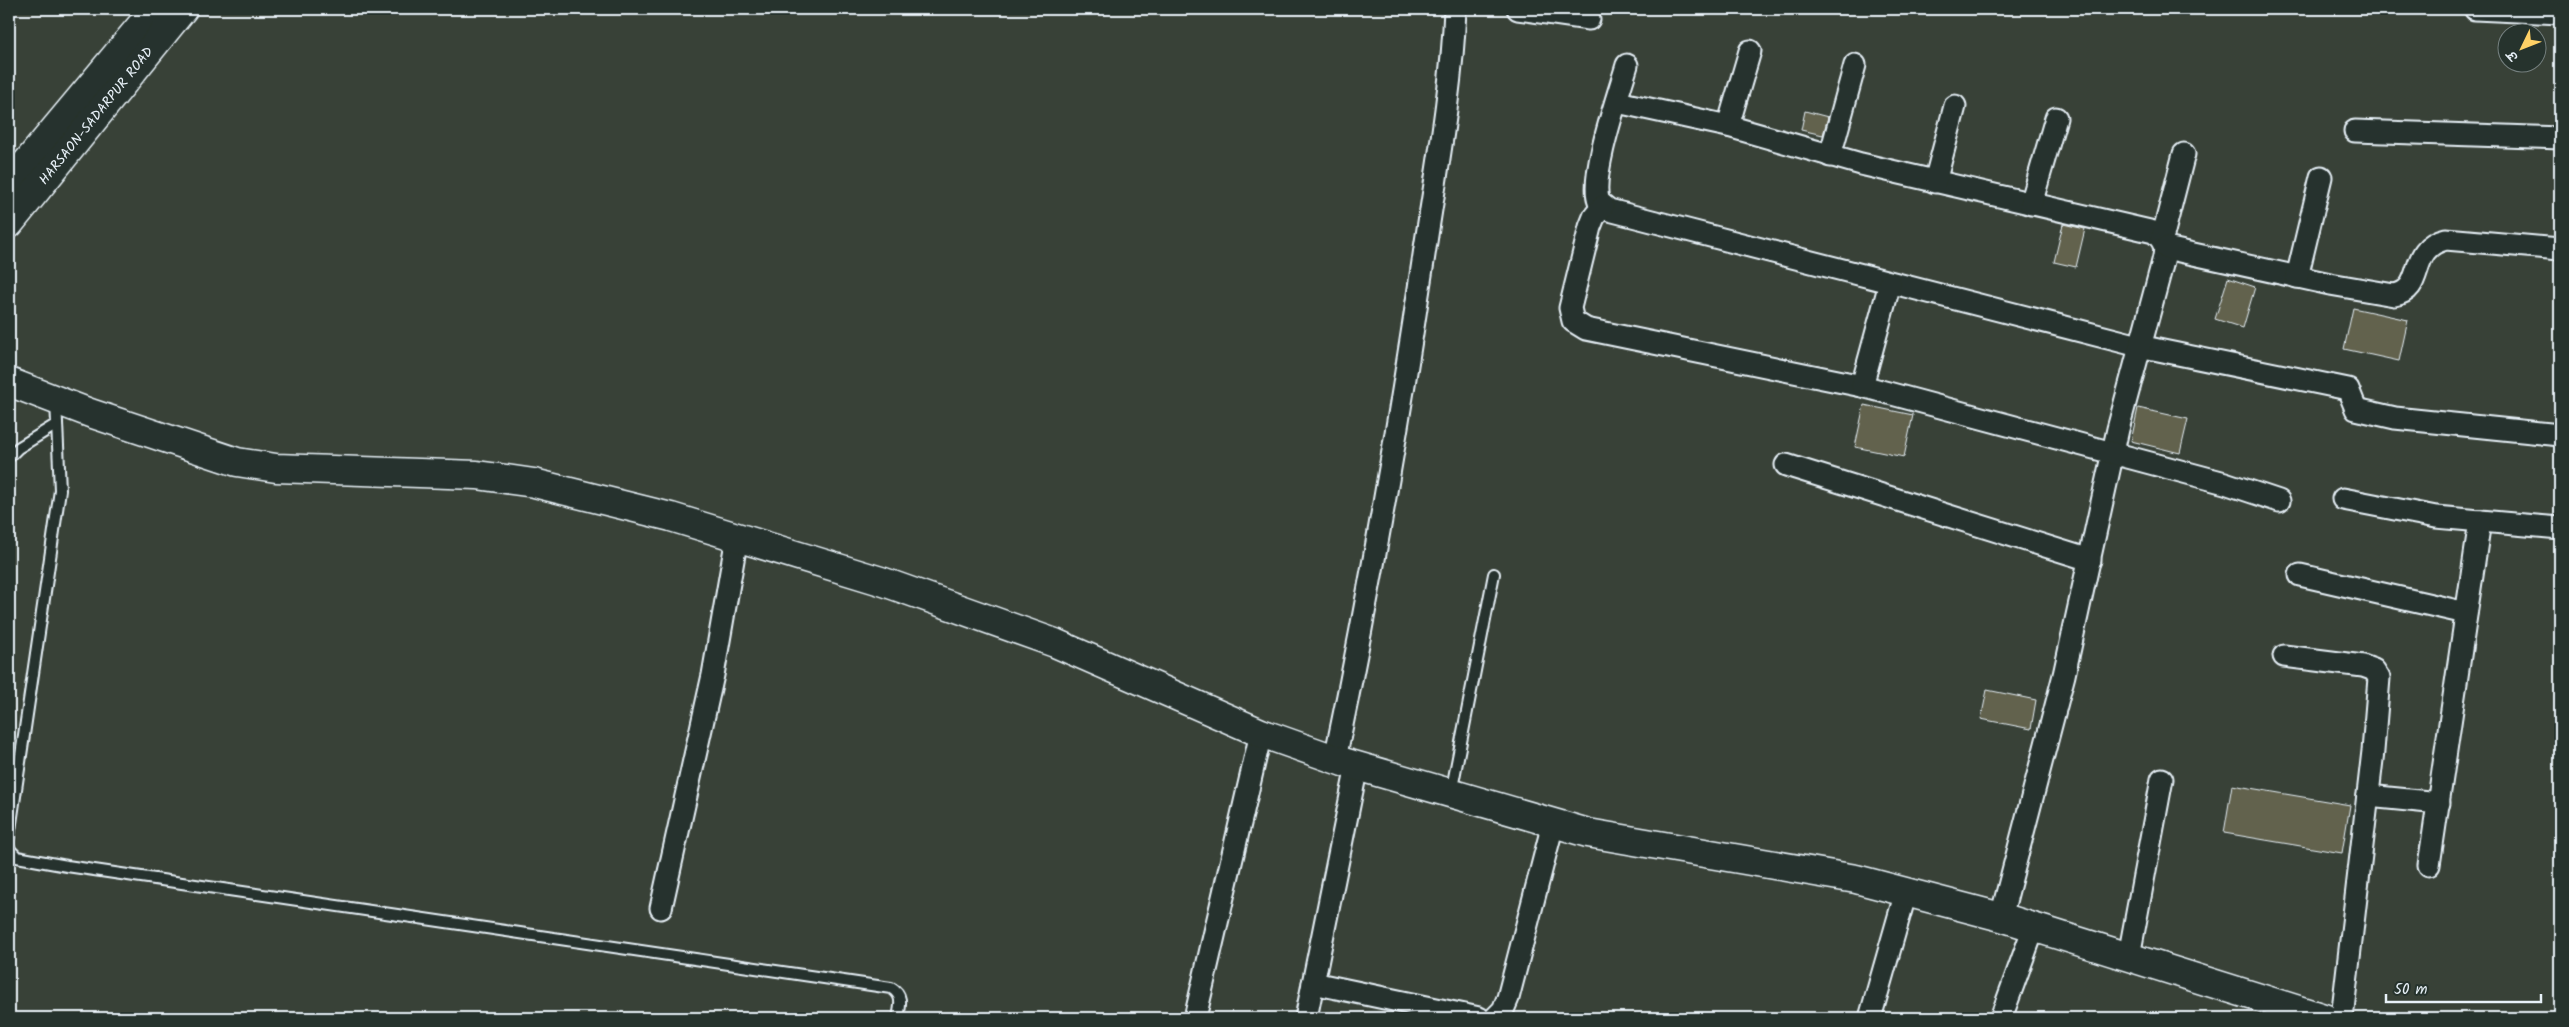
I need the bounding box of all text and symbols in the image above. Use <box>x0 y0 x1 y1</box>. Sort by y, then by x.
north arrow <box>2496 22 2546 72</box>
street label: HARSAON-SADARPUR ROAD <box>34 42 159 190</box>
text: उ <box>2500 43 2524 67</box>
scale bar <box>2386 972 2542 1004</box>
text: 50 m <box>2394 978 2428 1002</box>

